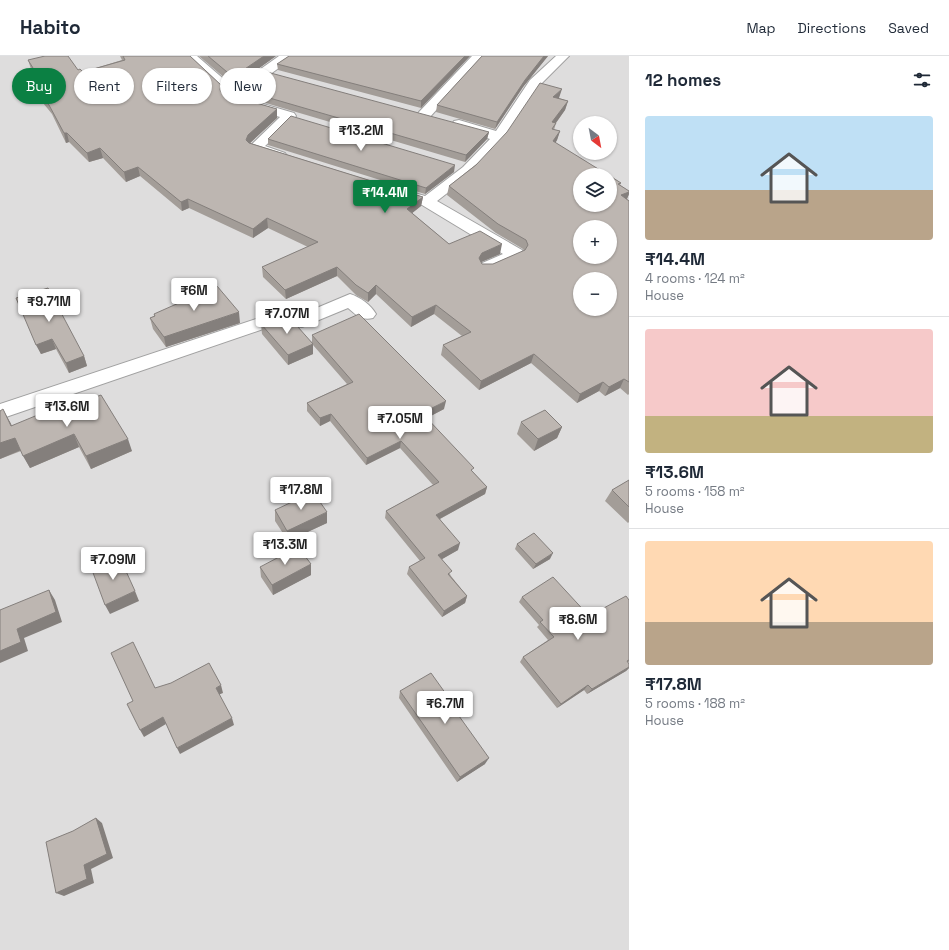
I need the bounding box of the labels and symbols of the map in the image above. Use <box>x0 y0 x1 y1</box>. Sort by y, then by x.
north arrow <box>573 116 617 160</box>
pin: ₹13.2M <box>328 118 394 152</box>
pin: ₹14.4M <box>352 180 418 214</box>
pin: ₹6M <box>175 278 213 312</box>
pin: ₹9.71M <box>16 289 82 323</box>
pin: ₹7.07M <box>254 301 320 335</box>
pin: ₹13.6M <box>34 394 100 428</box>
pin: ₹7.05M <box>367 406 433 440</box>
pin: ₹17.8M <box>268 477 334 511</box>
pin: ₹13.3M <box>252 532 318 566</box>
pin: ₹7.09M <box>80 547 146 581</box>
pin: ₹8.6M <box>550 607 606 641</box>
pin: ₹6.7M <box>417 691 473 725</box>

